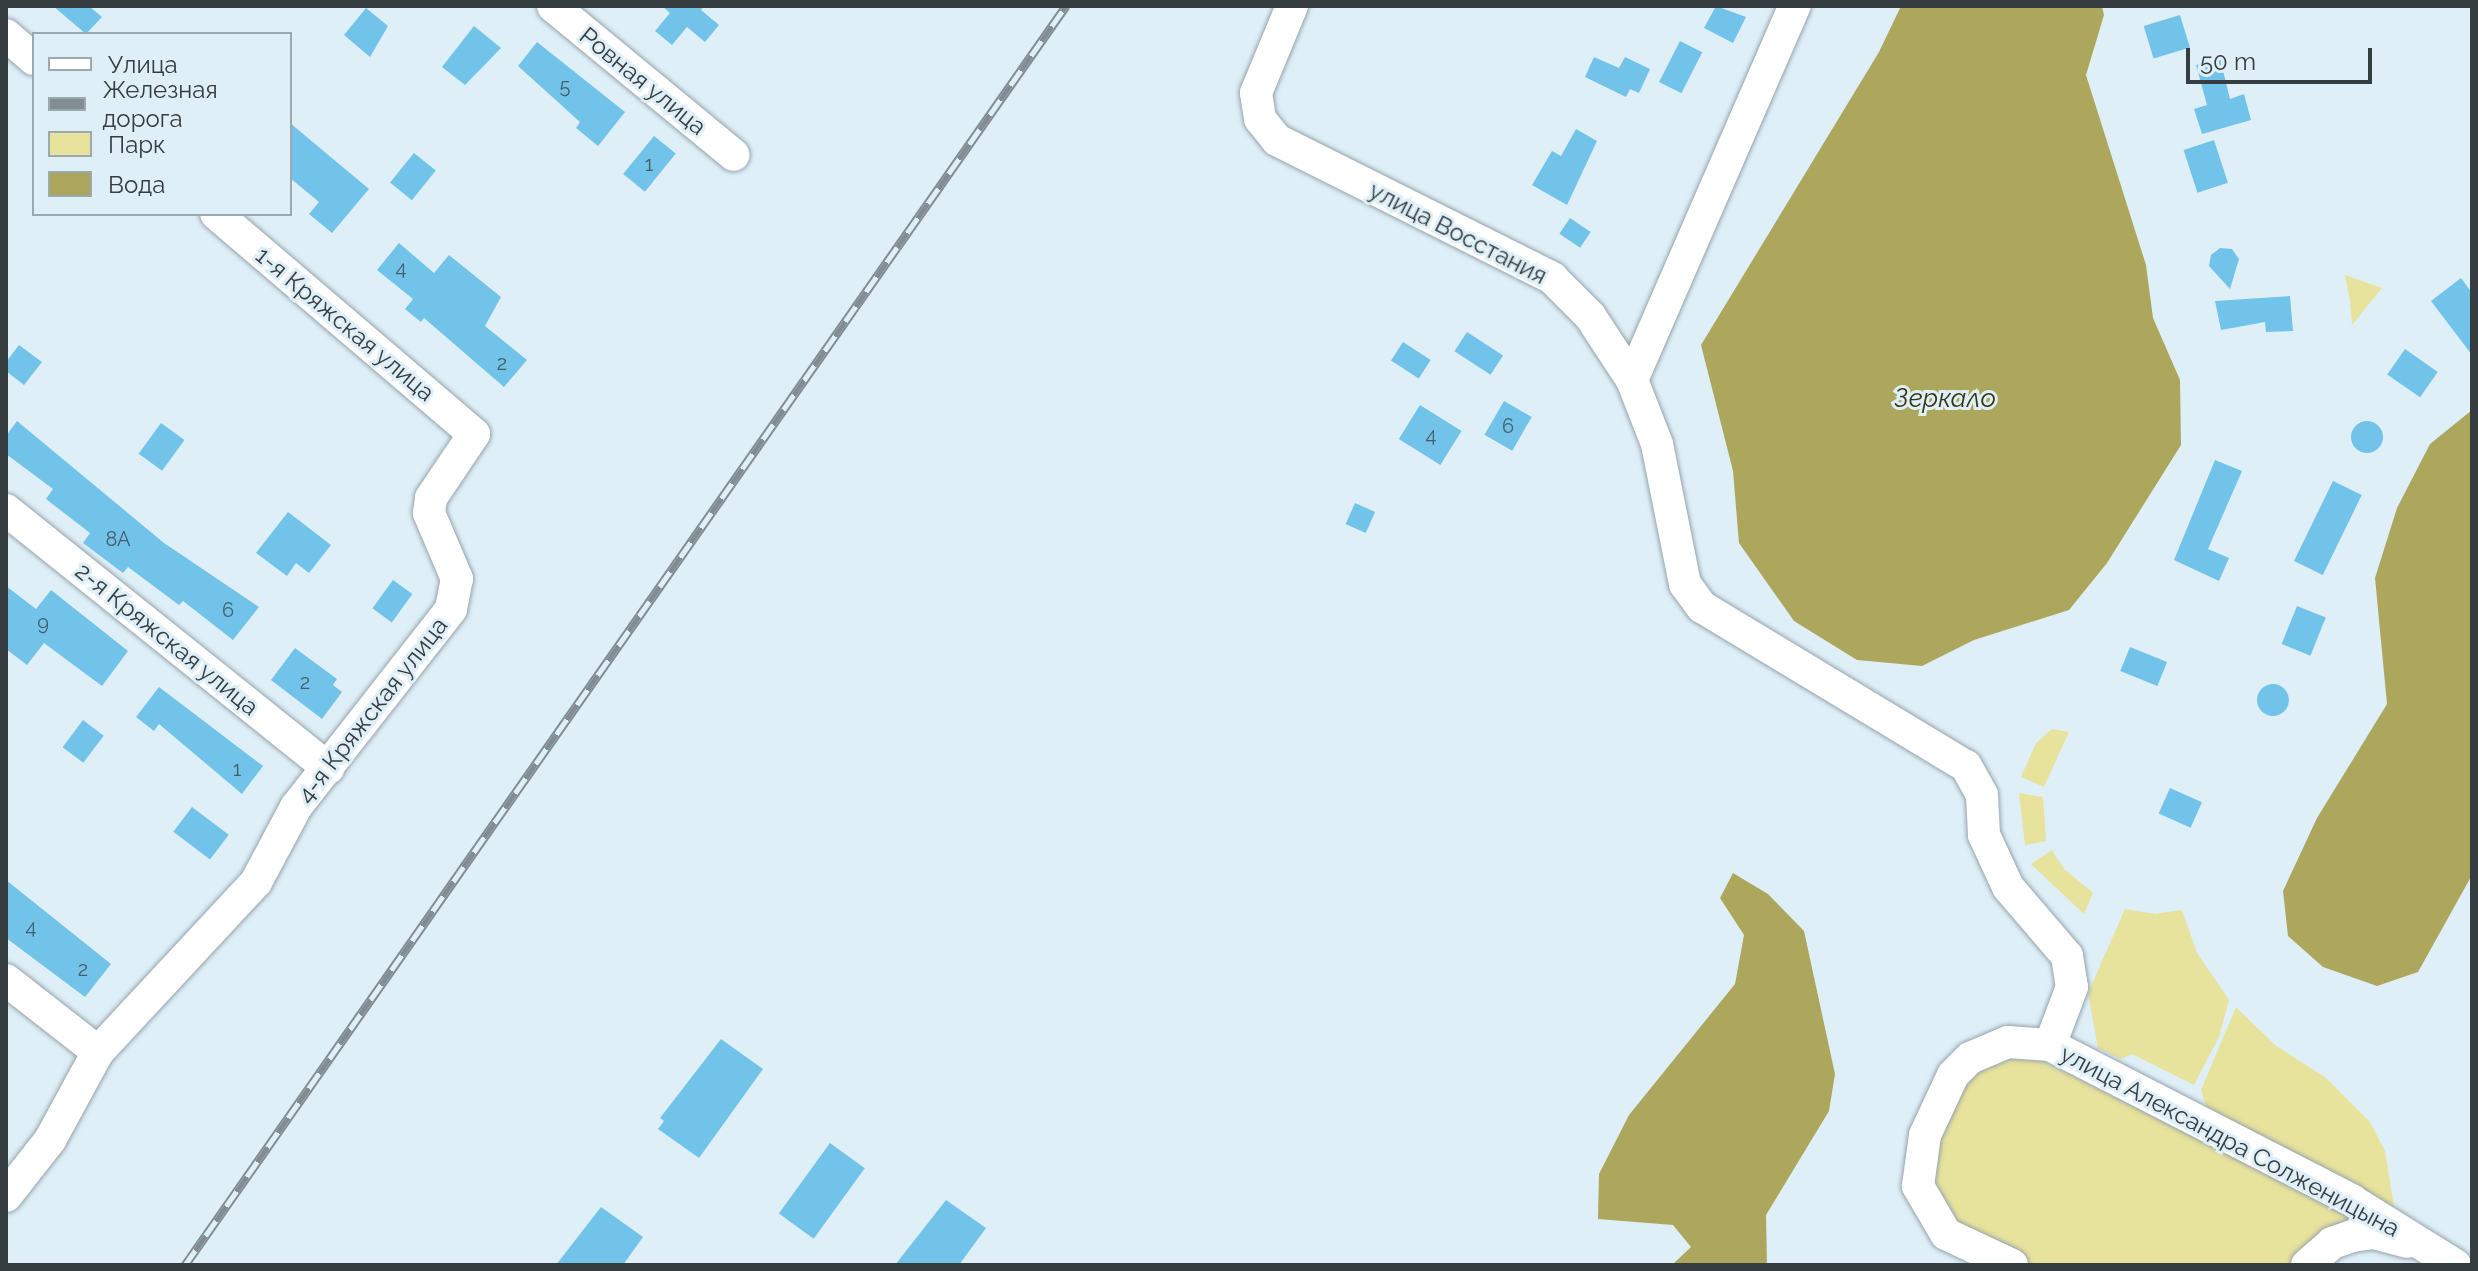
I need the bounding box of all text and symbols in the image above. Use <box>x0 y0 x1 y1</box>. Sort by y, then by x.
street label: Ровная улица <box>573 21 713 141</box>
legend <box>32 32 292 216</box>
scale bar <box>2190 32 2376 82</box>
text: 50 m <box>2200 47 2256 76</box>
text: Улица <box>108 50 178 79</box>
house number: 5 <box>560 74 570 98</box>
text: Железная дорога <box>102 75 218 133</box>
text: Парк <box>108 130 166 159</box>
house number: 1 <box>645 152 653 176</box>
text: Вода <box>108 170 165 199</box>
street label: улица Восстания <box>1364 176 1552 290</box>
street label: 1-я Кряжская улица <box>249 241 441 407</box>
house number: 4 <box>396 256 406 280</box>
house number: 2 <box>497 351 507 375</box>
water label: Зеркало <box>1894 383 1996 415</box>
house number: 6 <box>1502 414 1514 438</box>
house number: 4 <box>1426 423 1436 447</box>
house number: 8А <box>105 527 131 551</box>
street label: 2-я Кряжская улица <box>69 556 265 722</box>
house number: 6 <box>222 598 234 622</box>
house number: 9 <box>37 611 49 635</box>
street label: 4-я Кряжская улица <box>290 611 454 809</box>
house number: 2 <box>300 670 310 694</box>
house number: 1 <box>233 757 241 781</box>
house number: 4 <box>26 915 36 939</box>
house number: 2 <box>78 957 88 981</box>
street label: улица Александра Солженицына <box>2055 1039 2405 1243</box>

